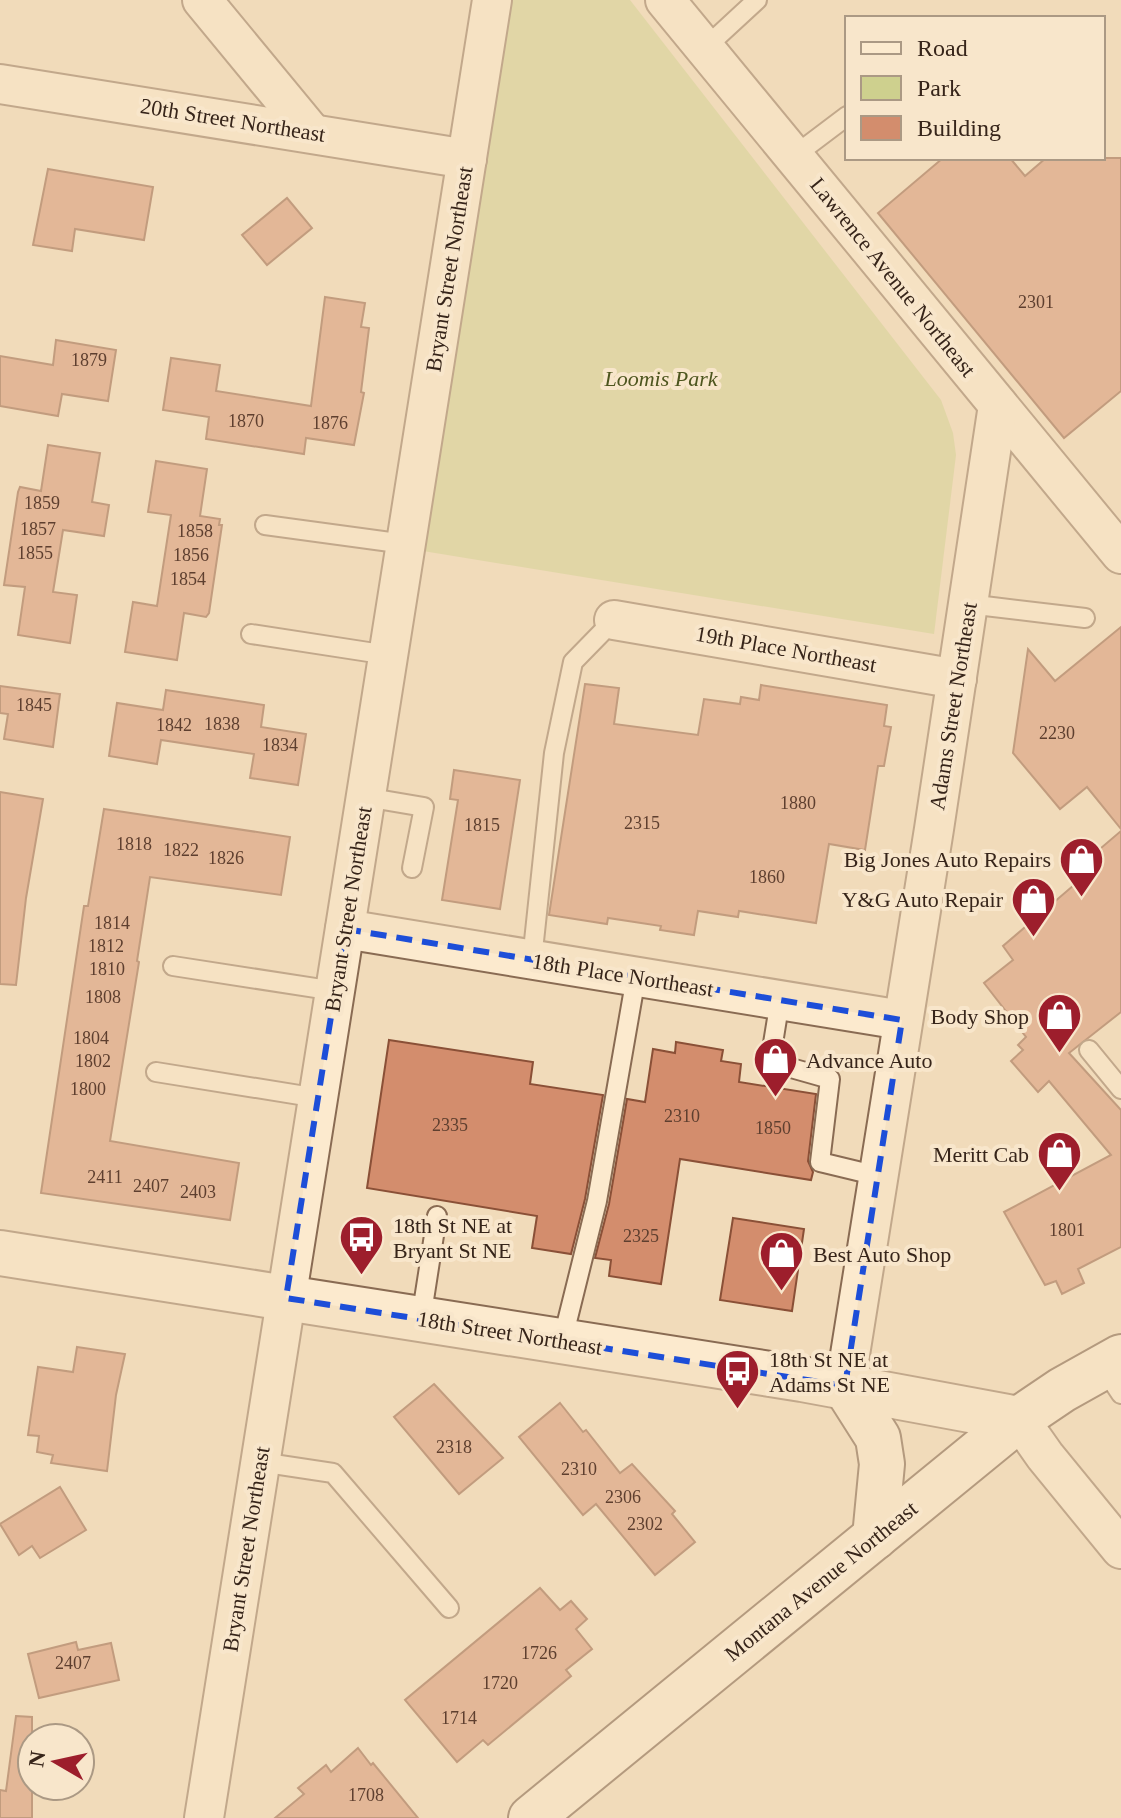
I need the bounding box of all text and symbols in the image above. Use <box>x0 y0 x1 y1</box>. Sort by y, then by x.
legend <box>845 16 1105 160</box>
text: Road <box>917 35 968 61</box>
text: Park <box>917 75 961 101</box>
street label: 20th Street Northeast <box>139 93 327 147</box>
text: Building <box>917 115 1001 141</box>
street label: Bryant Street Northeast <box>420 164 478 374</box>
street label: Lawrence Avenue Northeast <box>805 172 981 382</box>
house number: 2301 <box>1018 292 1054 312</box>
house number: 1879 <box>71 350 107 370</box>
park label: Loomis Park <box>603 366 719 391</box>
house number: 1870 <box>228 411 264 431</box>
house number: 1876 <box>312 413 348 433</box>
house number: 1859 <box>24 493 60 513</box>
house number: 1857 <box>20 519 56 539</box>
house number: 1858 <box>177 521 213 541</box>
house number: 1855 <box>17 543 53 563</box>
house number: 1856 <box>173 545 209 565</box>
house number: 1854 <box>170 569 206 589</box>
street label: Adams Street Northeast <box>924 600 982 812</box>
street label: 19th Place Northeast <box>694 621 878 677</box>
house number: 1845 <box>16 695 52 715</box>
house number: 1838 <box>204 714 240 734</box>
house number: 1842 <box>156 715 192 735</box>
house number: 2230 <box>1039 723 1075 743</box>
house number: 1834 <box>262 735 298 755</box>
house number: 1880 <box>780 793 816 813</box>
street label: Bryant Street Northeast <box>319 804 377 1014</box>
house number: 2315 <box>624 813 660 833</box>
house number: 1815 <box>464 815 500 835</box>
house number: 1818 <box>116 834 152 854</box>
shop icon: Big Jones Auto Repairs <box>1058 835 1106 898</box>
house number: 1822 <box>163 840 199 860</box>
place label: Big Jones Auto Repairs <box>844 847 1051 872</box>
house number: 1826 <box>208 848 244 868</box>
house number: 1860 <box>749 867 785 887</box>
shop icon: Y&G Auto Repair <box>1010 875 1058 938</box>
place label: Y&G Auto Repair <box>842 887 1004 912</box>
house number: 1814 <box>94 913 130 933</box>
house number: 1812 <box>88 936 124 956</box>
street label: 18th Place Northeast <box>531 948 715 1002</box>
house number: 1810 <box>89 959 125 979</box>
house number: 1808 <box>85 987 121 1007</box>
shop icon: Body Shop <box>1036 992 1084 1055</box>
place label: Body Shop <box>931 1004 1029 1029</box>
house number: 1804 <box>73 1028 109 1048</box>
shop icon: Advance Auto <box>751 1036 799 1099</box>
place label: Advance Auto <box>806 1048 932 1073</box>
house number: 1802 <box>75 1051 111 1071</box>
house number: 1800 <box>70 1079 106 1099</box>
house number: 2310 <box>664 1106 700 1126</box>
house number: 2335 <box>432 1115 468 1135</box>
house number: 1850 <box>755 1118 791 1138</box>
shop icon: Meritt Cab <box>1036 1130 1084 1193</box>
place label: Meritt Cab <box>933 1142 1029 1167</box>
house number: 2411 <box>87 1167 123 1187</box>
house number: 2407 <box>133 1176 169 1196</box>
house number: 2403 <box>180 1182 216 1202</box>
place label: 18th St NE at Bryant St NE <box>393 1213 512 1263</box>
bus stop icon: 18th St NE at Bryant St NE <box>338 1214 386 1277</box>
house number: 1801 <box>1049 1220 1085 1240</box>
house number: 2325 <box>623 1226 659 1246</box>
shop icon: Best Auto Shop <box>758 1230 806 1293</box>
place label: Best Auto Shop <box>813 1242 951 1267</box>
street label: 18th Street Northeast <box>416 1306 604 1360</box>
place label: 18th St NE at Adams St NE <box>769 1347 890 1397</box>
bus stop icon: 18th St NE at Adams St NE <box>714 1348 762 1411</box>
house number: 2318 <box>436 1437 472 1457</box>
street label: Bryant Street Northeast <box>217 1444 275 1654</box>
house number: 2310 <box>561 1459 597 1479</box>
house number: 2306 <box>605 1487 641 1507</box>
street label: Montana Avenue Northeast <box>720 1496 922 1666</box>
house number: 2302 <box>627 1514 663 1534</box>
house number: 1726 <box>521 1643 557 1663</box>
house number: 2407 <box>55 1653 91 1673</box>
house number: 1720 <box>482 1673 518 1693</box>
house number: 1714 <box>441 1708 477 1728</box>
north arrow <box>16 1722 96 1802</box>
text: N <box>23 1749 50 1769</box>
house number: 1708 <box>348 1785 384 1805</box>

